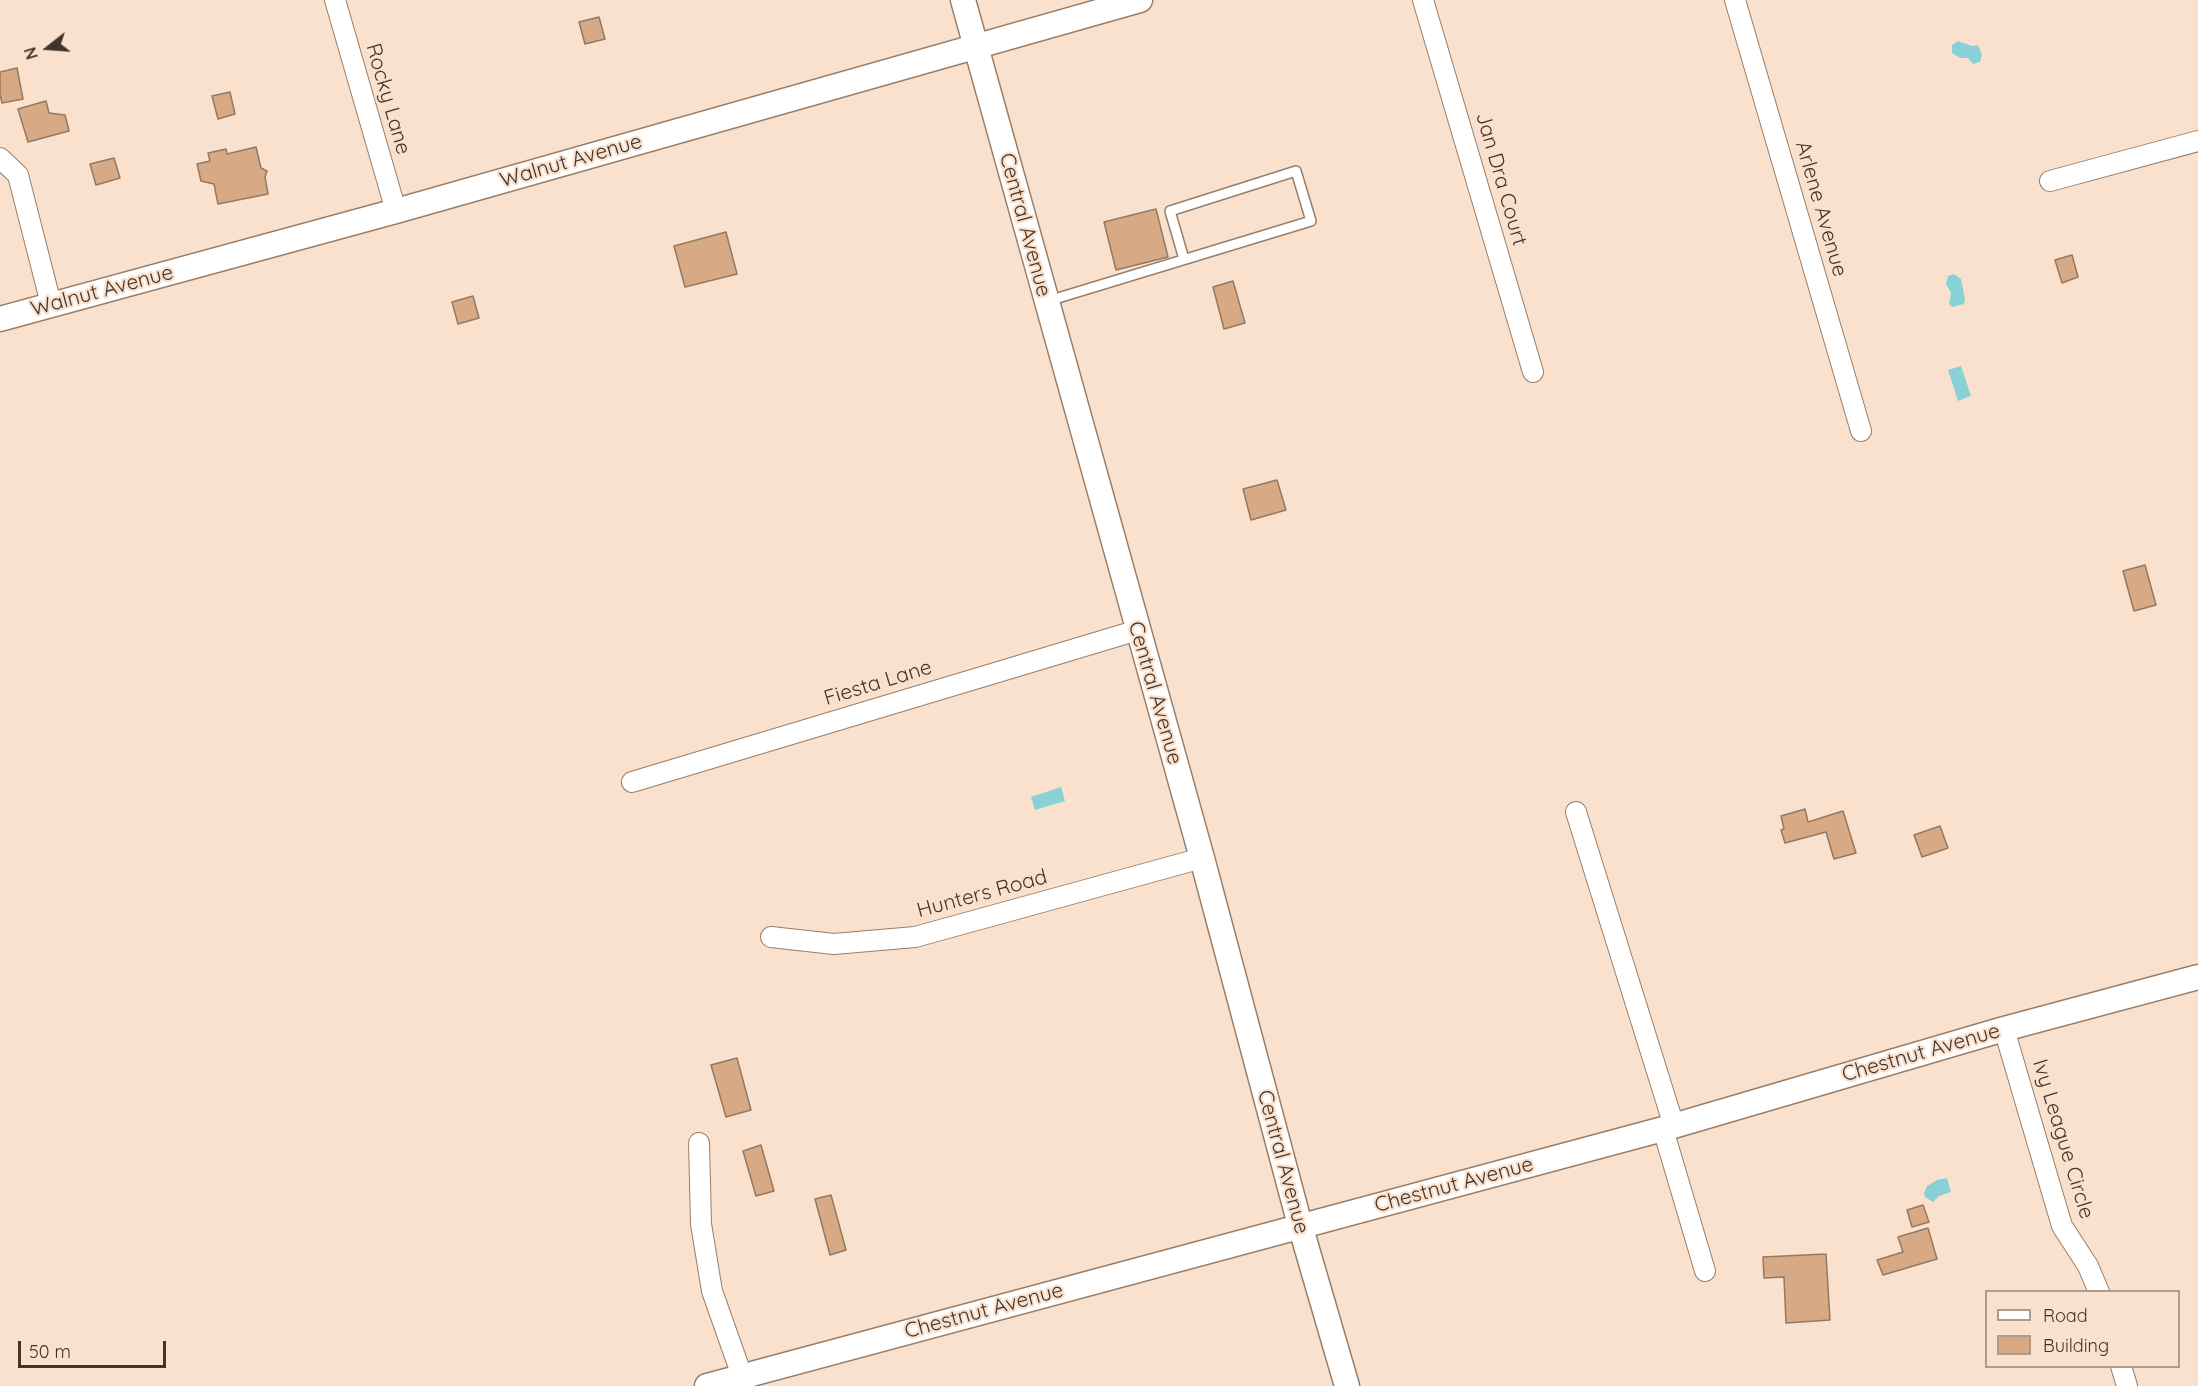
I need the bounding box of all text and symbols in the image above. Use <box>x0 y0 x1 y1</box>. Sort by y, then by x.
north arrow <box>18 18 78 78</box>
street label: Rocky Lane <box>360 41 416 157</box>
text: N <box>20 45 42 62</box>
street label: Jan Dra Court <box>1470 109 1532 249</box>
street label: Walnut Avenue <box>497 129 645 193</box>
street label: Arlene Avenue <box>1790 138 1852 280</box>
street label: Central Avenue <box>994 150 1056 300</box>
street label: Walnut Avenue <box>28 260 176 322</box>
street label: Central Avenue <box>1123 619 1187 767</box>
street label: Fiesta Lane <box>821 655 935 711</box>
street label: Hunters Road <box>914 865 1050 923</box>
street label: Chestnut Avenue <box>1839 1018 2003 1088</box>
street label: Ivy League Circle <box>2027 1056 2099 1222</box>
street label: Central Avenue <box>1252 1087 1314 1237</box>
street label: Chestnut Avenue <box>1372 1152 1536 1218</box>
street label: Chestnut Avenue <box>902 1278 1066 1344</box>
legend <box>1985 1290 2180 1368</box>
text: Road <box>2043 1304 2088 1327</box>
scale bar <box>21 1329 170 1367</box>
text: Building <box>2043 1334 2109 1357</box>
text: 50 m <box>29 1340 71 1363</box>

